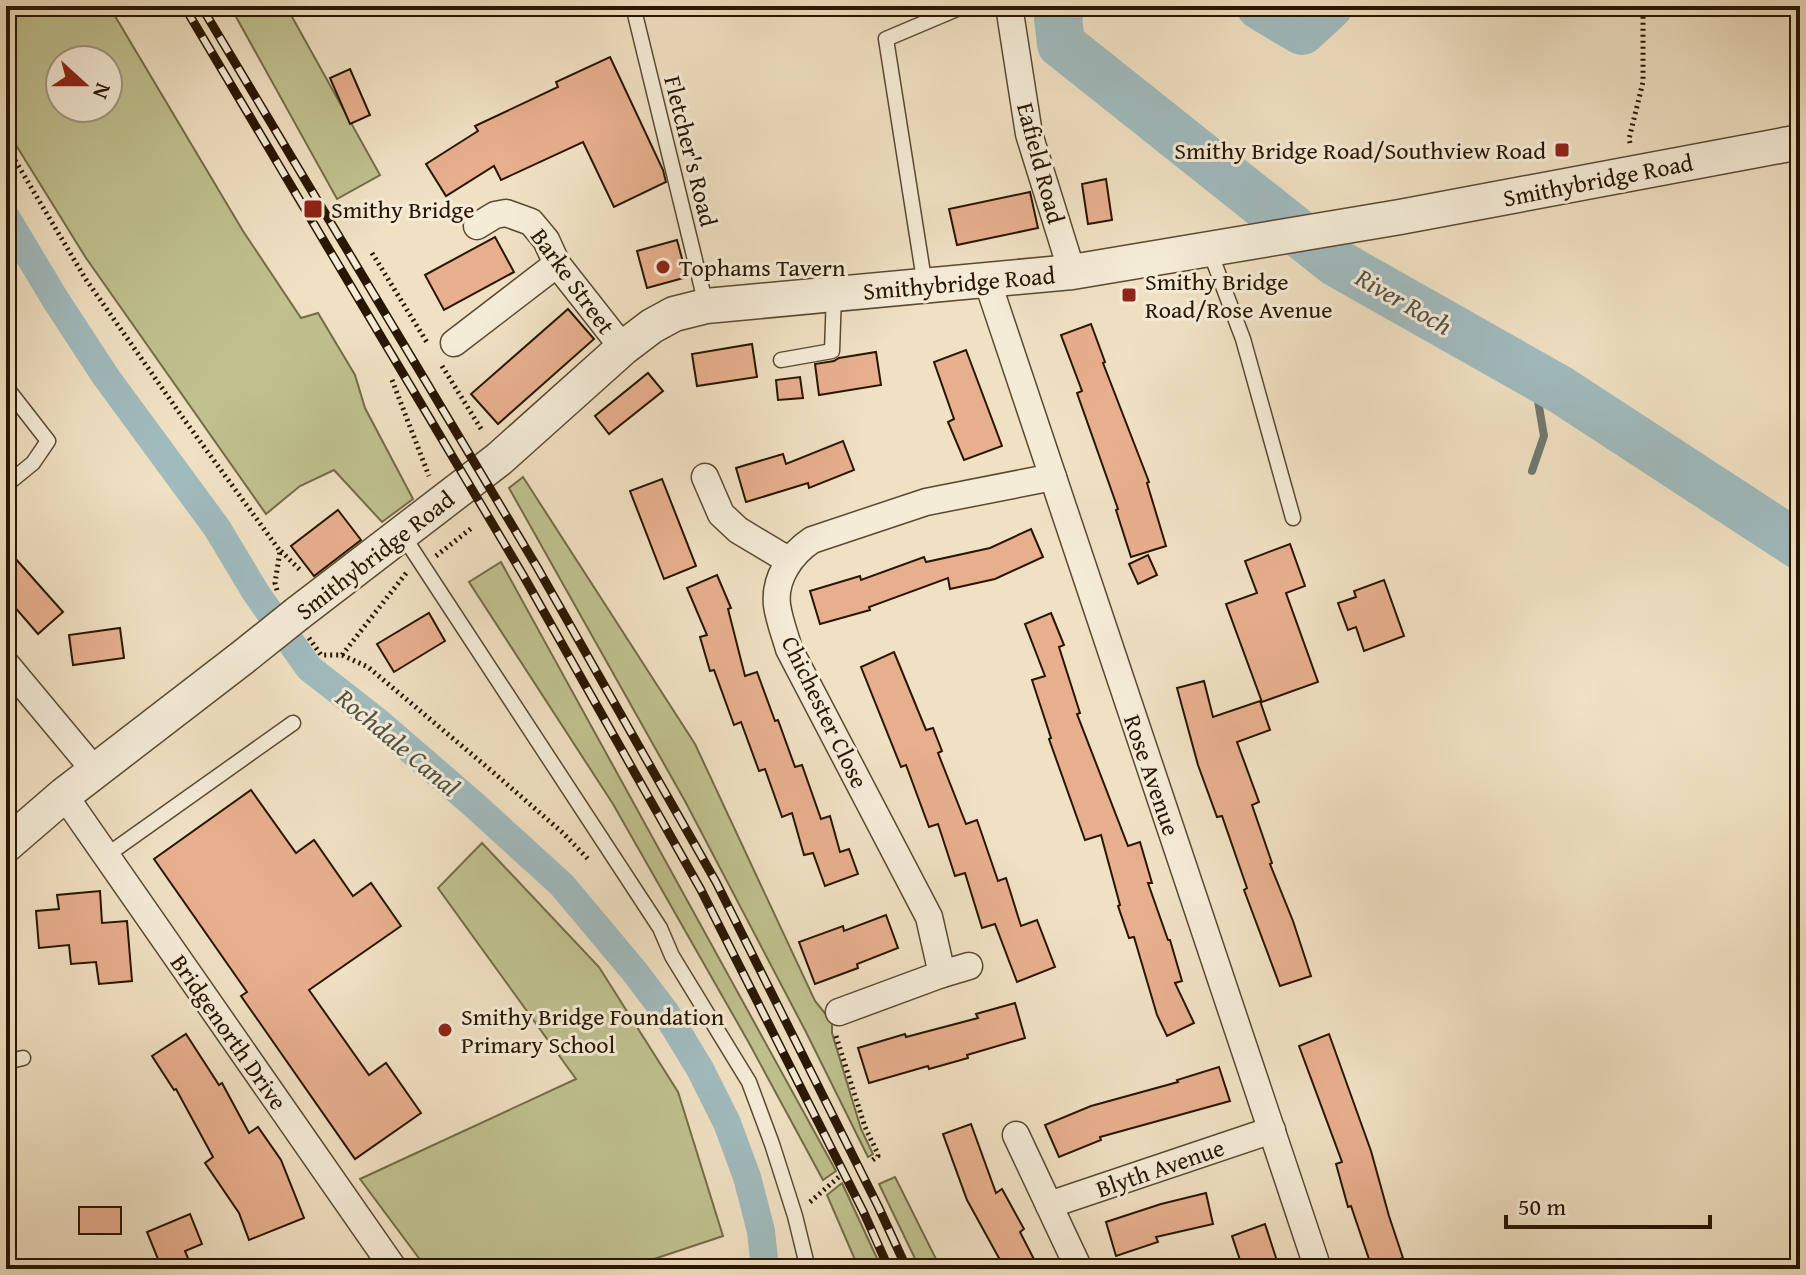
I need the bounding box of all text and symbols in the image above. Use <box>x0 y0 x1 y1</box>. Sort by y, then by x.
north arrow <box>44 44 124 124</box>
street label: Fletcher's Road <box>655 72 727 230</box>
text: N <box>85 79 120 104</box>
street label: Eafield Road <box>1008 98 1074 228</box>
place label: Smithy Bridge Road/Southview Road <box>1174 133 1546 168</box>
marker: Smithy Bridge Road/Southview Road <box>1553 141 1571 159</box>
street label: Smithybridge Road <box>1500 144 1696 216</box>
place label: Smithy Bridge <box>331 192 475 227</box>
marker: Smithy Bridge <box>302 198 324 220</box>
street label: Barke Street <box>522 221 624 342</box>
place label: Tophams Tavern <box>679 250 846 285</box>
street label: Smithybridge Road <box>862 257 1057 309</box>
water label: River Roch <box>1348 257 1460 344</box>
marker: Tophams Tavern <box>654 258 672 276</box>
place label: Smithy Bridge Road/Rose Avenue <box>1145 264 1332 327</box>
marker: Smithy Bridge Road/Rose Avenue <box>1120 286 1138 304</box>
street label: Smithybridge Road <box>288 482 462 628</box>
street label: Chichester Close <box>773 630 877 794</box>
water label: Rochdale Canal <box>327 678 468 806</box>
street label: Rose Avenue <box>1115 710 1189 840</box>
street label: Bridgenorth Drive <box>162 947 296 1117</box>
place label: Smithy Bridge Foundation Primary School <box>461 999 725 1062</box>
marker: Smithy Bridge Foundation Primary School <box>436 1021 454 1039</box>
street label: Blyth Avenue <box>1091 1130 1229 1206</box>
scale bar <box>1506 1179 1710 1229</box>
text: 50 m <box>1518 1189 1566 1224</box>

